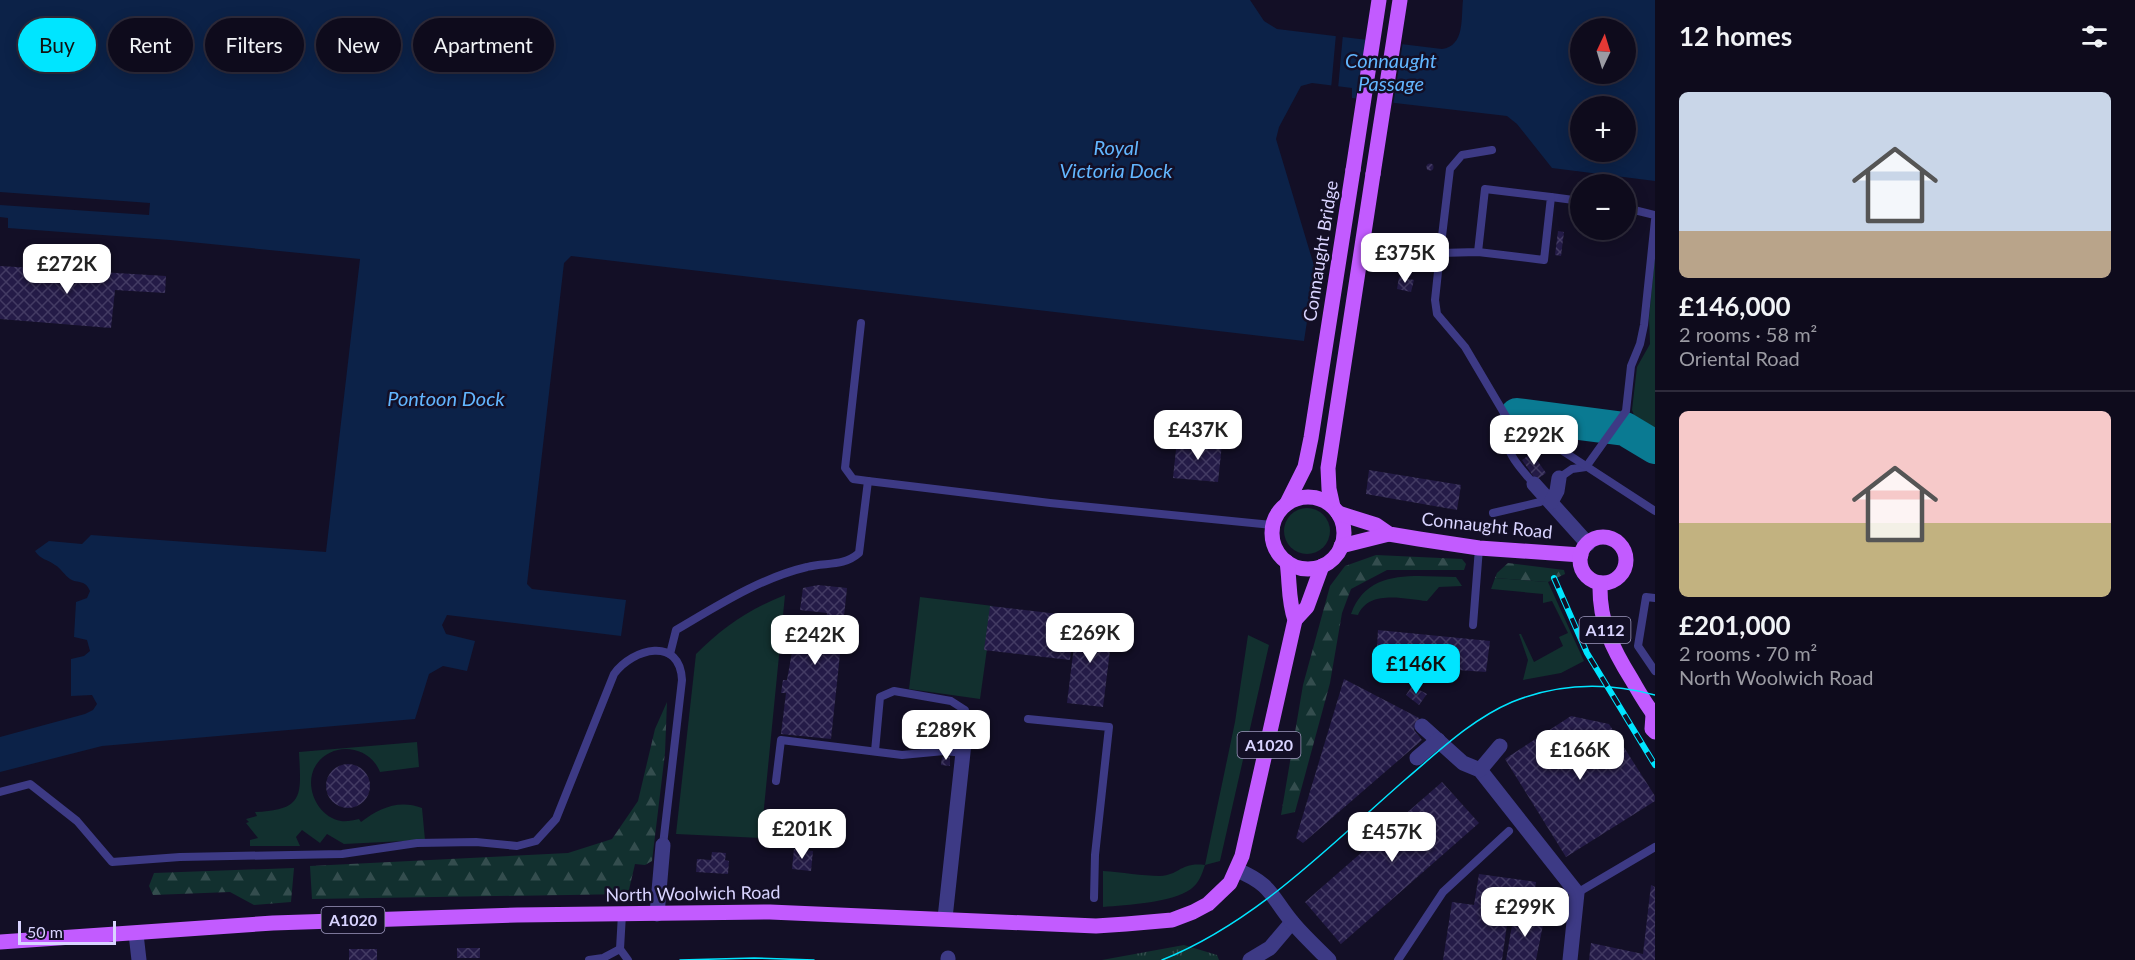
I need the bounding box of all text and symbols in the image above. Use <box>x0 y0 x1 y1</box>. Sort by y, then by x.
chip: Buy <box>18 18 96 72</box>
chip: Rent <box>108 18 193 72</box>
chip: Filters <box>205 18 304 72</box>
chip: New <box>316 18 401 72</box>
chip: Apartment <box>413 18 554 72</box>
north arrow <box>1570 18 1636 84</box>
map controls <box>1570 18 1636 240</box>
text: 12 homes <box>1679 20 1792 52</box>
icon: filters <box>2078 20 2111 53</box>
water label: Connaught Passage <box>1345 48 1437 95</box>
button: + <box>1570 96 1636 162</box>
icon: home <box>1841 131 1949 239</box>
water label: Royal Victoria Dock <box>1060 135 1173 182</box>
button: − <box>1570 174 1636 240</box>
street label: Connaught Bridge <box>1298 179 1342 323</box>
pin: £375K <box>1363 233 1447 284</box>
text: £375K <box>1375 240 1435 264</box>
pin: £272K <box>25 244 109 295</box>
text: £272K <box>37 251 97 275</box>
text: £146,000 <box>1679 290 1791 322</box>
text: 2 rooms · 58 m² <box>1679 322 1817 346</box>
text: Oriental Road <box>1679 346 1800 370</box>
water label: Pontoon Dock <box>387 386 505 410</box>
pin: £437K <box>1156 410 1240 461</box>
pin: £292K <box>1492 415 1576 466</box>
text: £437K <box>1168 417 1228 441</box>
text: £292K <box>1504 422 1564 446</box>
icon: home <box>1841 450 1949 558</box>
street label: Connaught Road <box>1421 507 1554 543</box>
text: £201,000 <box>1679 609 1791 641</box>
pin: £269K <box>1048 613 1132 664</box>
pin: £242K <box>773 615 857 666</box>
road number: A112 <box>1580 617 1630 643</box>
text: £269K <box>1060 620 1120 644</box>
text: £242K <box>785 622 845 646</box>
text: 2 rooms · 70 m² <box>1679 641 1817 665</box>
pin: £146K <box>1374 644 1458 695</box>
text: £146K <box>1386 651 1446 675</box>
text: North Woolwich Road <box>1679 665 1873 689</box>
pin: £289K <box>904 710 988 761</box>
text: £289K <box>916 717 976 741</box>
pin: £166K <box>1538 730 1622 781</box>
road number: A1020 <box>1238 732 1300 758</box>
text: £166K <box>1550 737 1610 761</box>
pin: £201K <box>760 809 844 860</box>
pin: £457K <box>1350 812 1434 863</box>
text: £201K <box>772 816 832 840</box>
text: £457K <box>1362 819 1422 843</box>
street label: North Woolwich Road <box>605 880 781 906</box>
pin: £299K <box>1483 887 1567 938</box>
text: £299K <box>1495 894 1555 918</box>
road number: A1020 <box>322 907 385 933</box>
scale bar <box>18 918 116 946</box>
text: 50 m <box>27 922 63 941</box>

